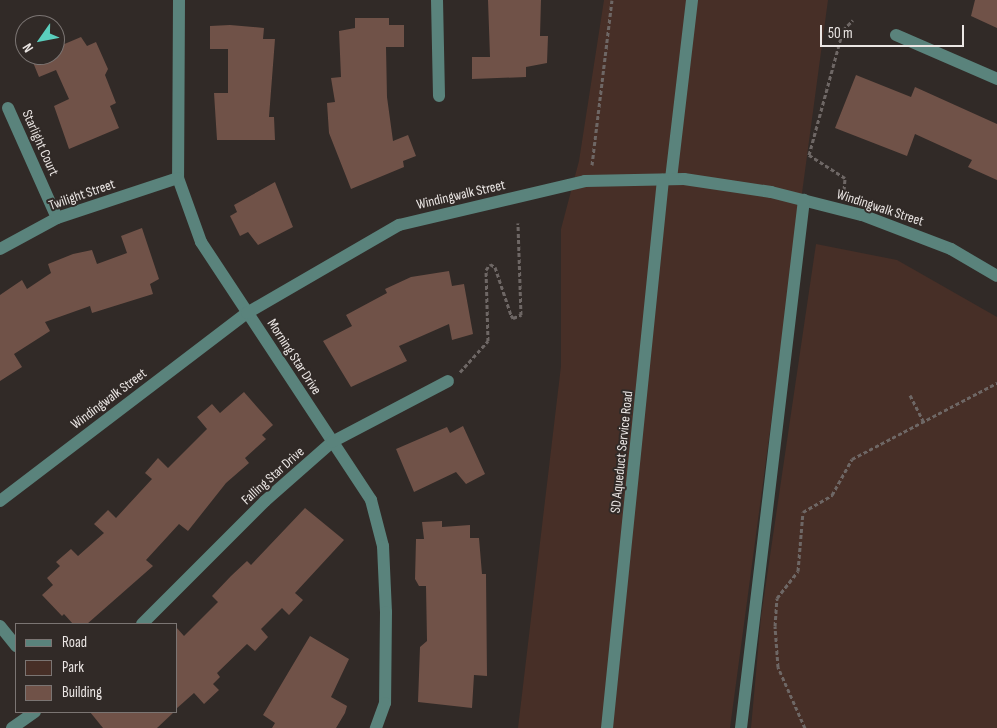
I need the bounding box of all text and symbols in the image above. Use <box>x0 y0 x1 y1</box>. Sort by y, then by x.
north arrow <box>15 15 65 65</box>
scale bar <box>822 15 966 47</box>
text: 50 m <box>828 24 853 43</box>
text: N <box>19 40 37 56</box>
street label: Starlight Court <box>18 108 62 178</box>
street label: Twilight Street <box>47 176 117 214</box>
street label: Windingwalk Street <box>415 177 507 213</box>
street label: Windingwalk Street <box>834 186 926 230</box>
street label: Morning Star Drive <box>263 316 325 398</box>
street label: Windingwalk Street <box>68 365 150 433</box>
street label: SD Aqueduct Service Road <box>607 390 637 514</box>
street label: Falling Star Drive <box>238 443 308 509</box>
legend <box>15 623 178 713</box>
text: Road <box>62 633 87 652</box>
text: Park <box>62 658 84 677</box>
text: Building <box>62 683 102 702</box>

